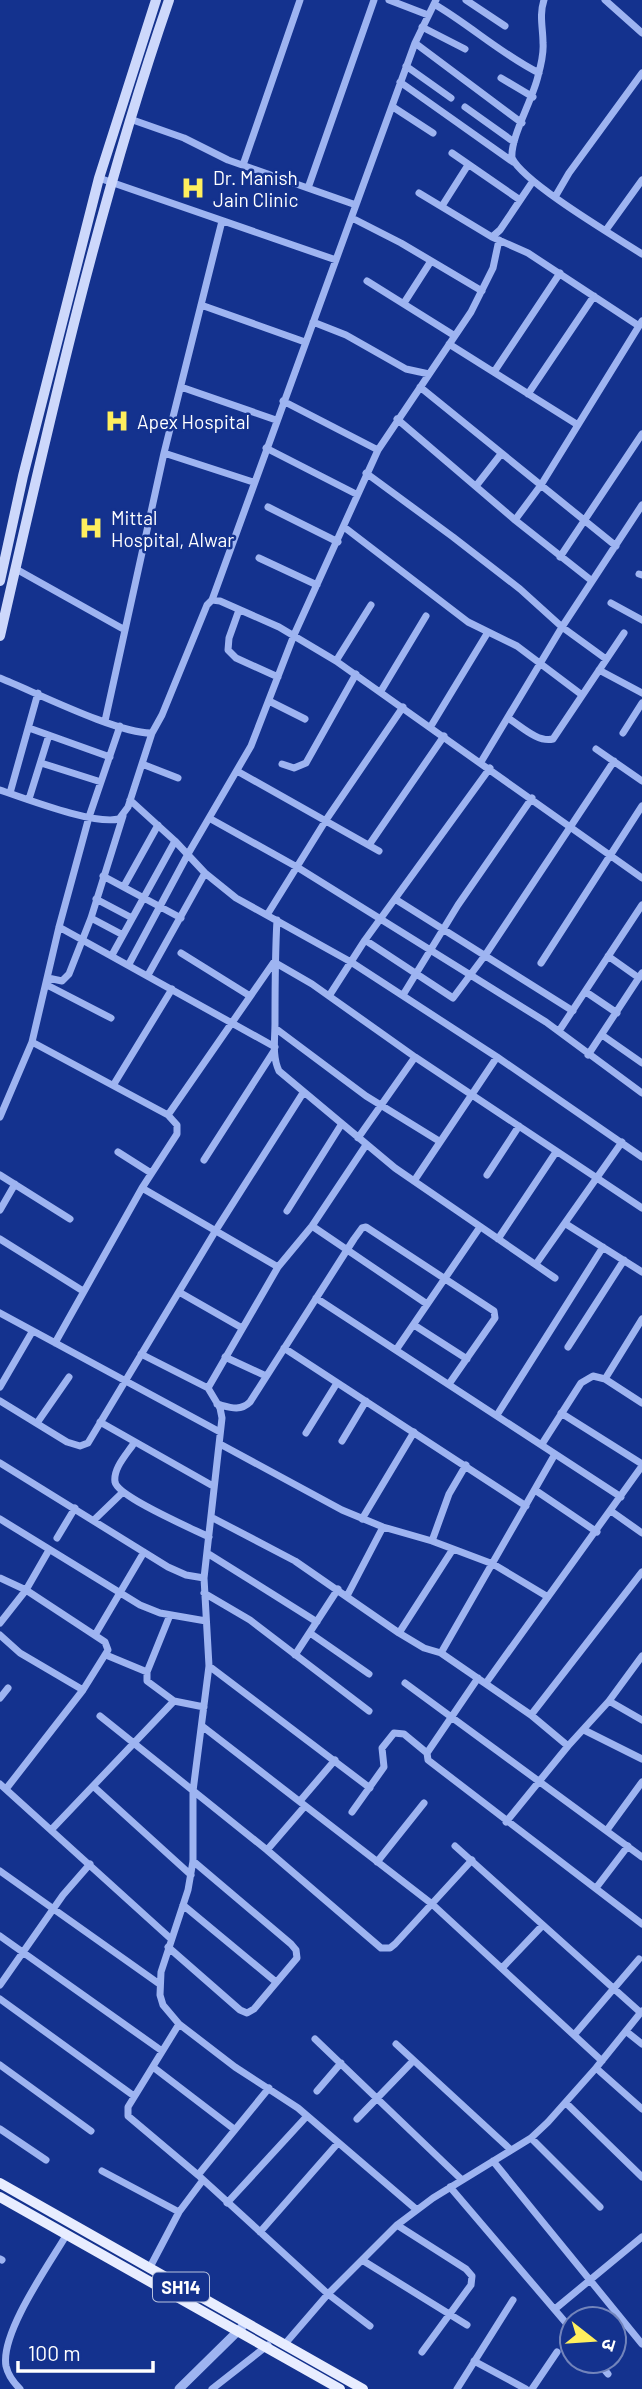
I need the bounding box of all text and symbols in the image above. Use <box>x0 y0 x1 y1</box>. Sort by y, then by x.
place label: Dr. Manish Jain Clinic <box>213 166 298 211</box>
hospital icon: Dr. Manish Jain Clinic <box>179 174 207 202</box>
hospital icon: Apex Hospital <box>103 407 131 435</box>
place label: Apex Hospital <box>137 410 250 433</box>
place label: Mittal Hospital, Alwar <box>111 506 234 551</box>
hospital icon: Mittal Hospital, Alwar <box>77 514 105 542</box>
road number: SH14 <box>153 2272 209 2302</box>
north arrow <box>558 2305 628 2375</box>
scale bar <box>18 2330 152 2374</box>
text: उ <box>597 2336 622 2355</box>
text: 100 m <box>28 2340 81 2365</box>

